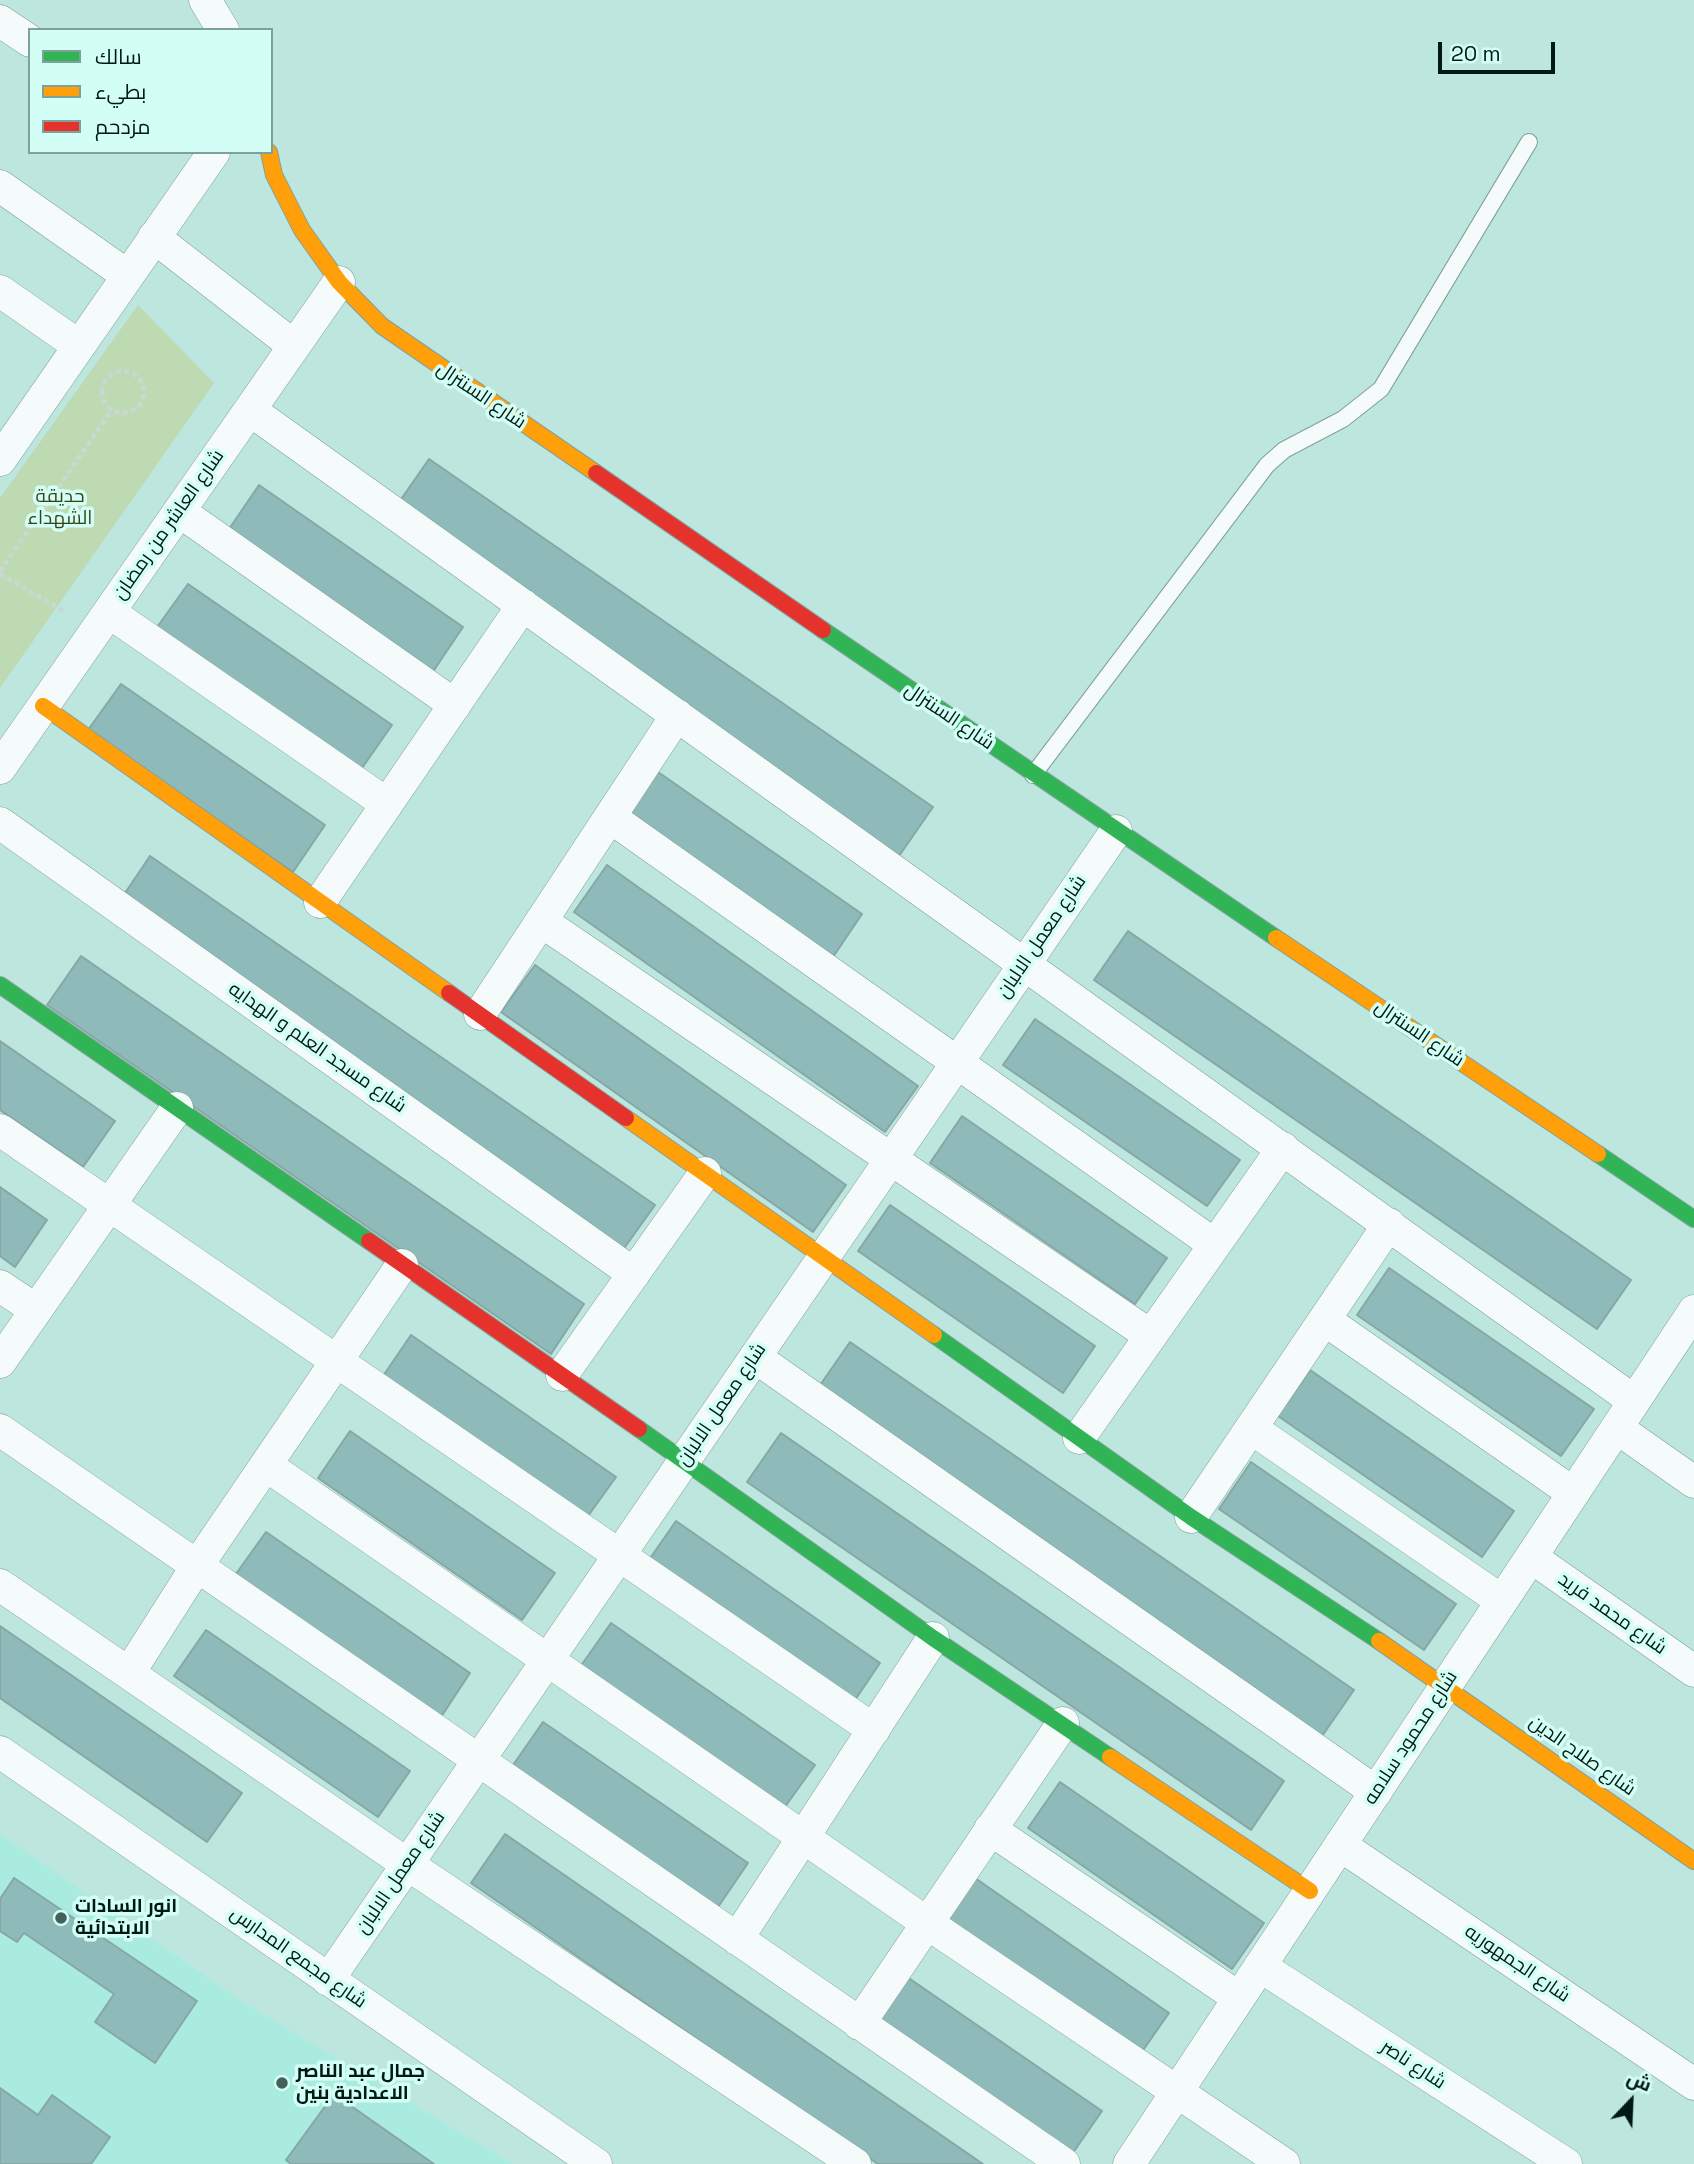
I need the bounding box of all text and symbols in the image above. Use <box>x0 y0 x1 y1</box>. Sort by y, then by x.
legend <box>28 28 273 154</box>
scale bar <box>1442 28 1559 72</box>
text: 20 m <box>1451 40 1501 67</box>
text: سالك <box>95 43 142 70</box>
text: بطيء <box>95 78 146 105</box>
text: مزدحم <box>95 113 150 140</box>
street label: شارع السنترال <box>432 358 530 434</box>
street label: شارع العاشر من رمضان <box>109 446 229 604</box>
park label: حديقة الشهداء <box>28 486 92 530</box>
street label: شارع السنترال <box>900 679 998 755</box>
street label: شارع معمل الالبان <box>992 871 1092 1003</box>
street label: شارع مسجد العلم و الهدايه <box>224 978 410 1118</box>
street label: شارع السنترال <box>1370 996 1468 1072</box>
street label: شارع معمل الالبان <box>672 1339 772 1471</box>
street label: شارع محمد فريد <box>1553 1568 1671 1660</box>
street label: شارع محمود سلامه <box>1359 1667 1463 1809</box>
street label: شارع صلاح الدين <box>1524 1711 1640 1801</box>
street label: شارع معمل الالبان <box>351 1807 451 1939</box>
place label: انور السادات الابتدائية <box>75 1896 177 1940</box>
street label: شارع مجمع المدارس <box>225 1902 371 2014</box>
marker: انور السادات الابتدائية <box>53 1910 69 1926</box>
street label: شارع الجمهوريه <box>1460 1920 1574 2008</box>
street label: شارع ناصر <box>1376 2036 1450 2094</box>
place label: جمال عبد الناصر الاعدادية بنين <box>296 2061 425 2105</box>
text: ش <box>1623 2065 1656 2097</box>
north arrow <box>1596 2066 1666 2136</box>
marker: جمال عبد الناصر الاعدادية بنين <box>274 2075 290 2091</box>

